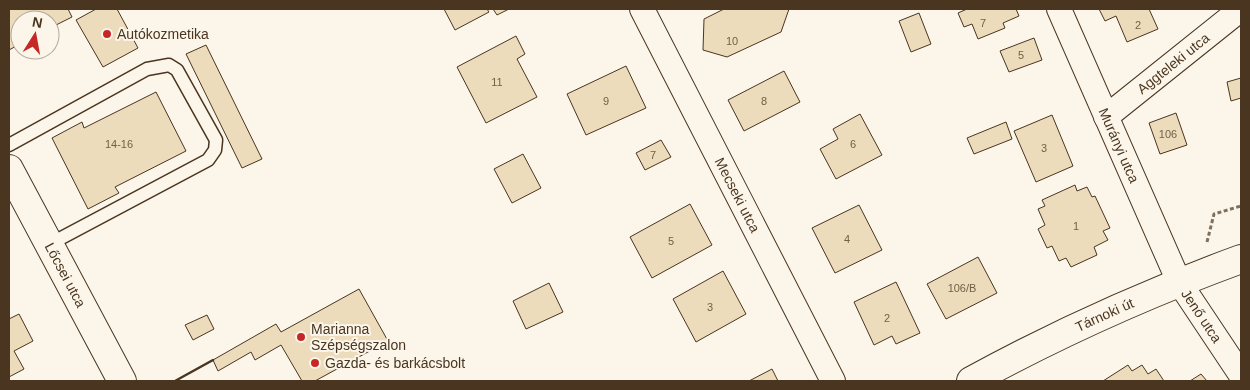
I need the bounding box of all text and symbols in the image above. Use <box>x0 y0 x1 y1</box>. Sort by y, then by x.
north arrow <box>10 10 60 60</box>
text: N <box>31 13 44 31</box>
house number: 7 <box>980 17 986 29</box>
house number: 2 <box>1135 19 1141 31</box>
place label: Autókozmetika <box>117 26 209 42</box>
marker: Autókozmetika <box>101 28 113 40</box>
street label: Aggteleki utca <box>1134 29 1213 97</box>
house number: 10 <box>726 35 738 47</box>
house number: 5 <box>1018 49 1024 61</box>
house number: 11 <box>491 76 503 88</box>
house number: 9 <box>603 95 609 107</box>
house number: 8 <box>761 95 767 107</box>
street label: Murányi utca <box>1095 105 1143 186</box>
house number: 106 <box>1159 128 1177 140</box>
house number: 14-16 <box>105 138 133 150</box>
house number: 6 <box>850 138 856 150</box>
house number: 3 <box>1041 142 1047 154</box>
house number: 7 <box>650 149 656 161</box>
street label: Mecseki utca <box>712 155 763 235</box>
house number: 1 <box>1073 220 1079 232</box>
house number: 4 <box>844 233 850 245</box>
house number: 5 <box>668 235 674 247</box>
street label: Lőcsei utca <box>42 240 89 310</box>
house number: 106/B <box>948 282 976 294</box>
street label: Jenő utca <box>1178 286 1225 346</box>
street label: Tárnoki út <box>1073 295 1136 335</box>
house number: 3 <box>707 301 713 313</box>
house number: 2 <box>884 312 890 324</box>
place label: Marianna Szépségszalon <box>311 321 406 353</box>
marker: Marianna Szépségszalon <box>295 331 307 343</box>
place label: Gazda- és barkácsbolt <box>325 355 465 371</box>
marker: Gazda- és barkácsbolt <box>309 357 321 369</box>

